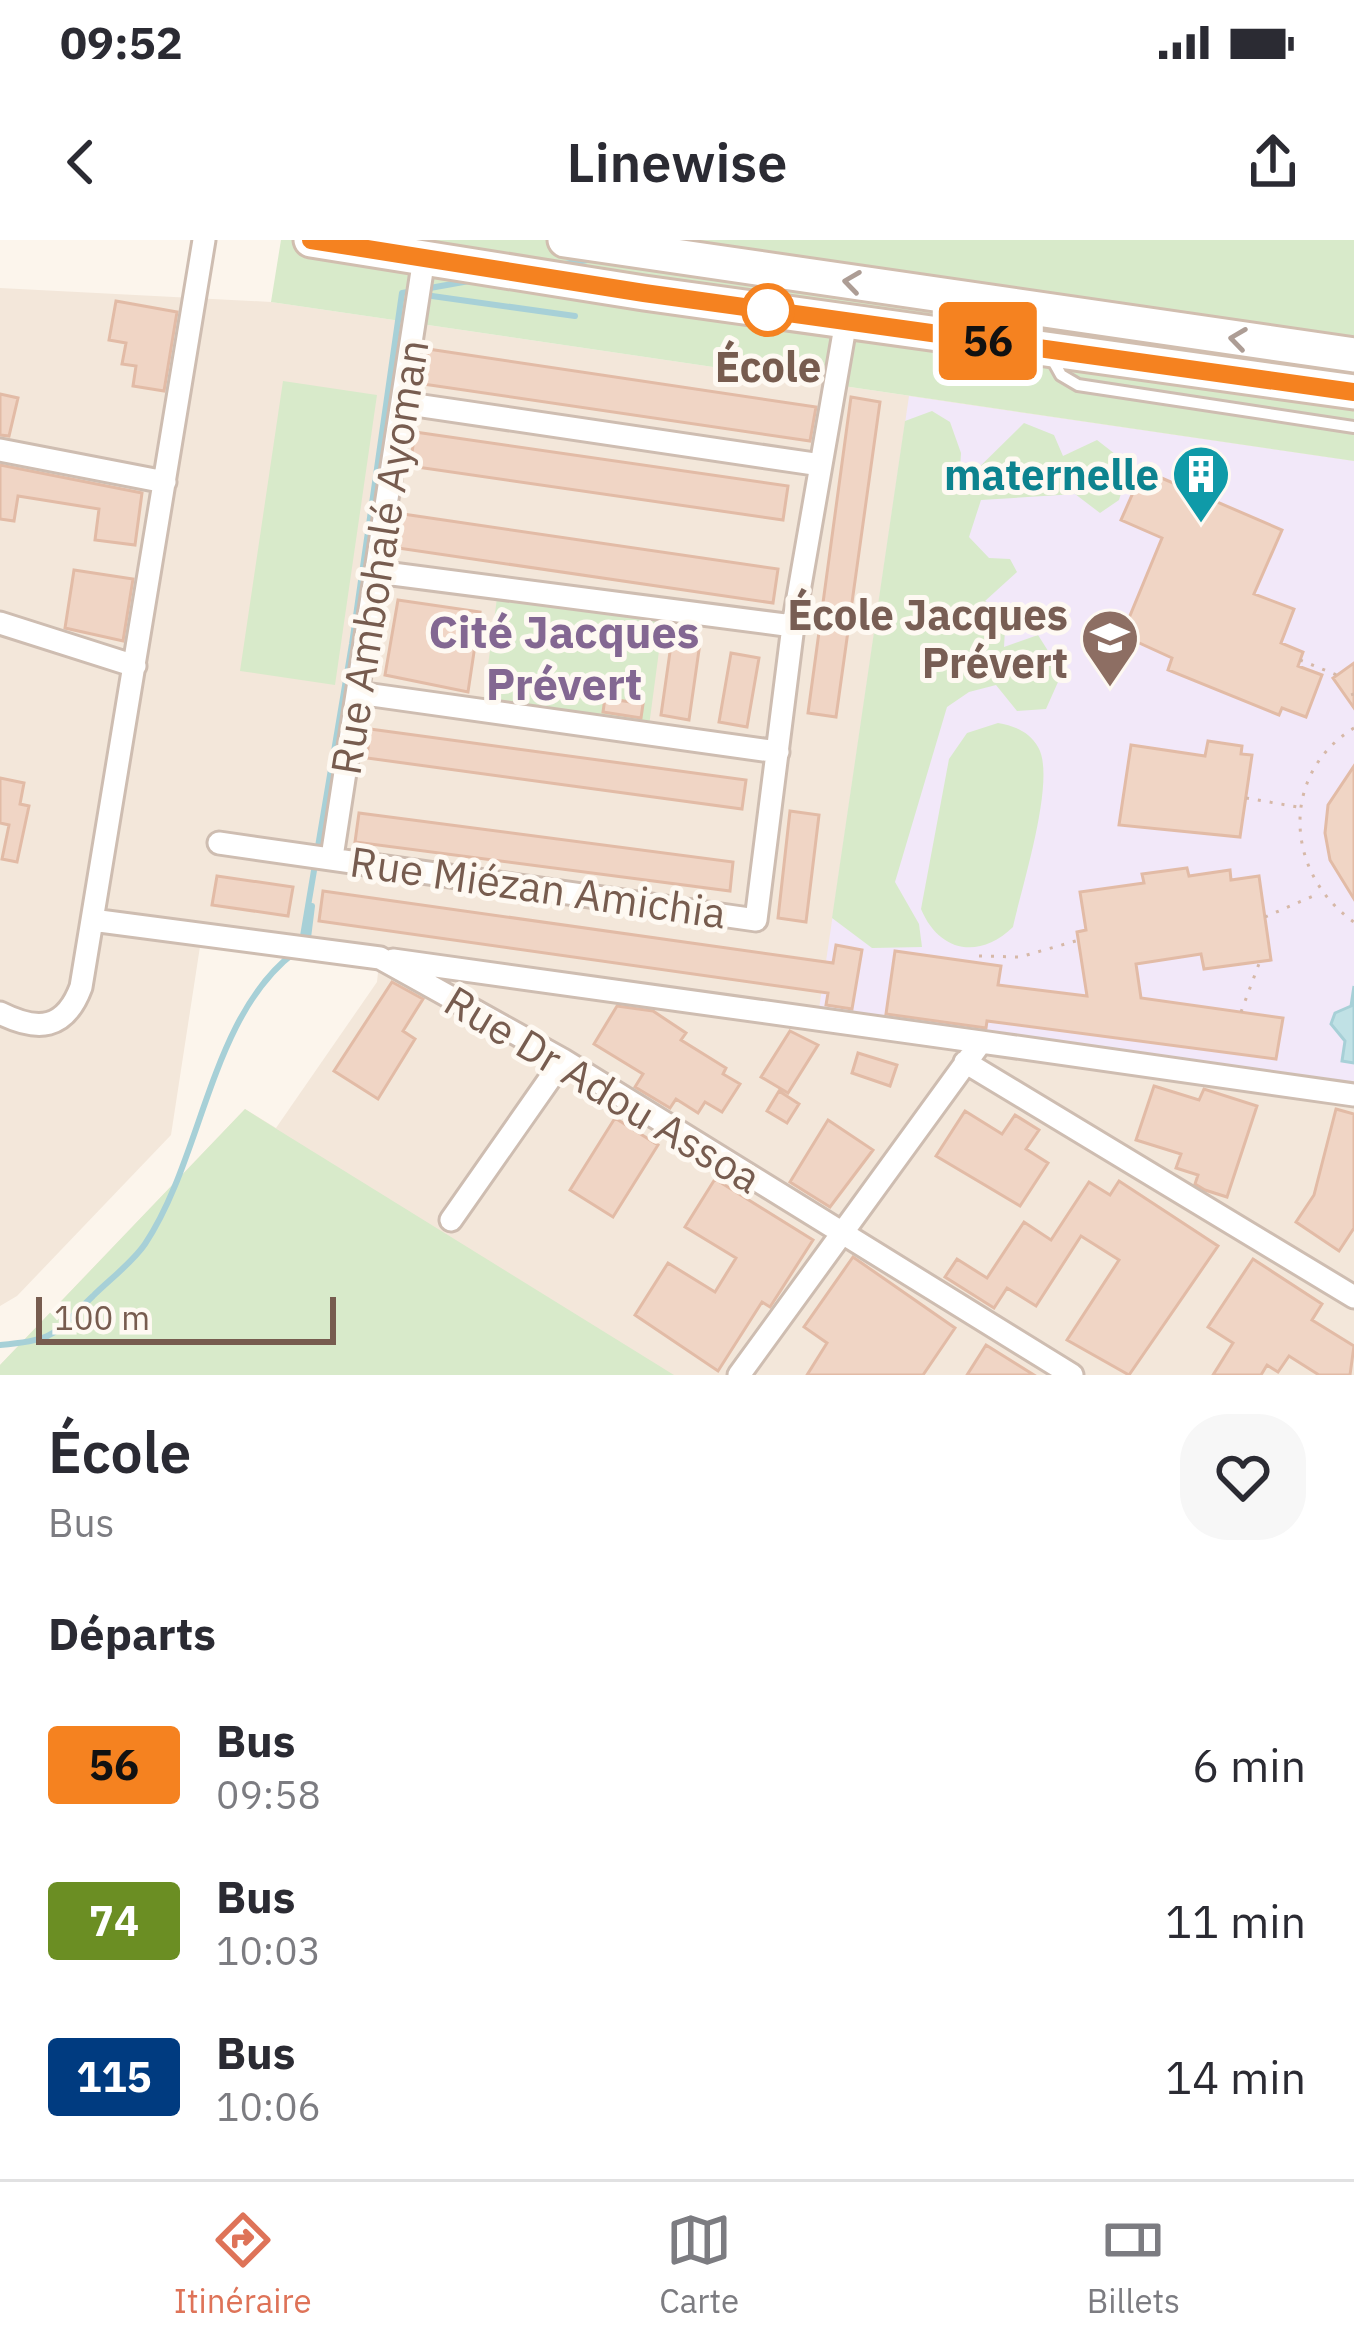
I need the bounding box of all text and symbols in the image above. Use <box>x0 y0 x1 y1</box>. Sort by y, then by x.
text: 09:52 <box>60 13 183 71</box>
text: Linewise <box>567 127 787 197</box>
icon: back <box>48 129 114 195</box>
icon: share <box>1240 129 1306 195</box>
one-way arrow <box>843 270 862 296</box>
marker: École <box>743 285 793 335</box>
line badge: 56 <box>934 302 1042 380</box>
text: 56 <box>963 313 1013 368</box>
one-way arrow <box>1228 327 1248 353</box>
street label: Rue Ambohalé Ayoman <box>317 336 441 778</box>
place label: École <box>715 339 821 394</box>
building icon: maternelle <box>1170 443 1232 525</box>
place label: maternelle <box>944 447 1159 502</box>
place label: École Jacques Prévert <box>787 587 1068 690</box>
district label: Cité Jacques Prévert <box>428 602 700 712</box>
school or university icon: École Jacques Prévert <box>1079 607 1141 689</box>
street label: Rue Miézan Amichia <box>347 833 729 941</box>
street label: Rue Dr Adou Assoa <box>435 973 771 1205</box>
scale bar <box>36 1291 336 1344</box>
text: 100 m <box>54 1296 150 1339</box>
button: heart <box>1180 1414 1306 1540</box>
text: École <box>48 1415 191 1489</box>
text: Bus <box>48 1497 115 1548</box>
text: Départs <box>48 1604 216 1662</box>
text: Bus <box>216 1711 296 1769</box>
text: 6 min <box>1192 1736 1306 1794</box>
text: 56 <box>89 1737 139 1792</box>
text: 09:58 <box>216 1769 321 1820</box>
text: Bus <box>216 1867 296 1925</box>
text: 11 min <box>1165 1892 1306 1950</box>
text: 74 <box>89 1893 139 1948</box>
text: 10:03 <box>216 1925 321 1976</box>
text: Bus <box>216 2023 296 2081</box>
text: 14 min <box>1165 2048 1306 2106</box>
text: 115 <box>76 2049 152 2104</box>
text: 10:06 <box>216 2081 321 2132</box>
tab: Itinéraire <box>174 2207 312 2322</box>
tab: Carte <box>659 2207 739 2322</box>
tab: Billets <box>1087 2207 1180 2322</box>

